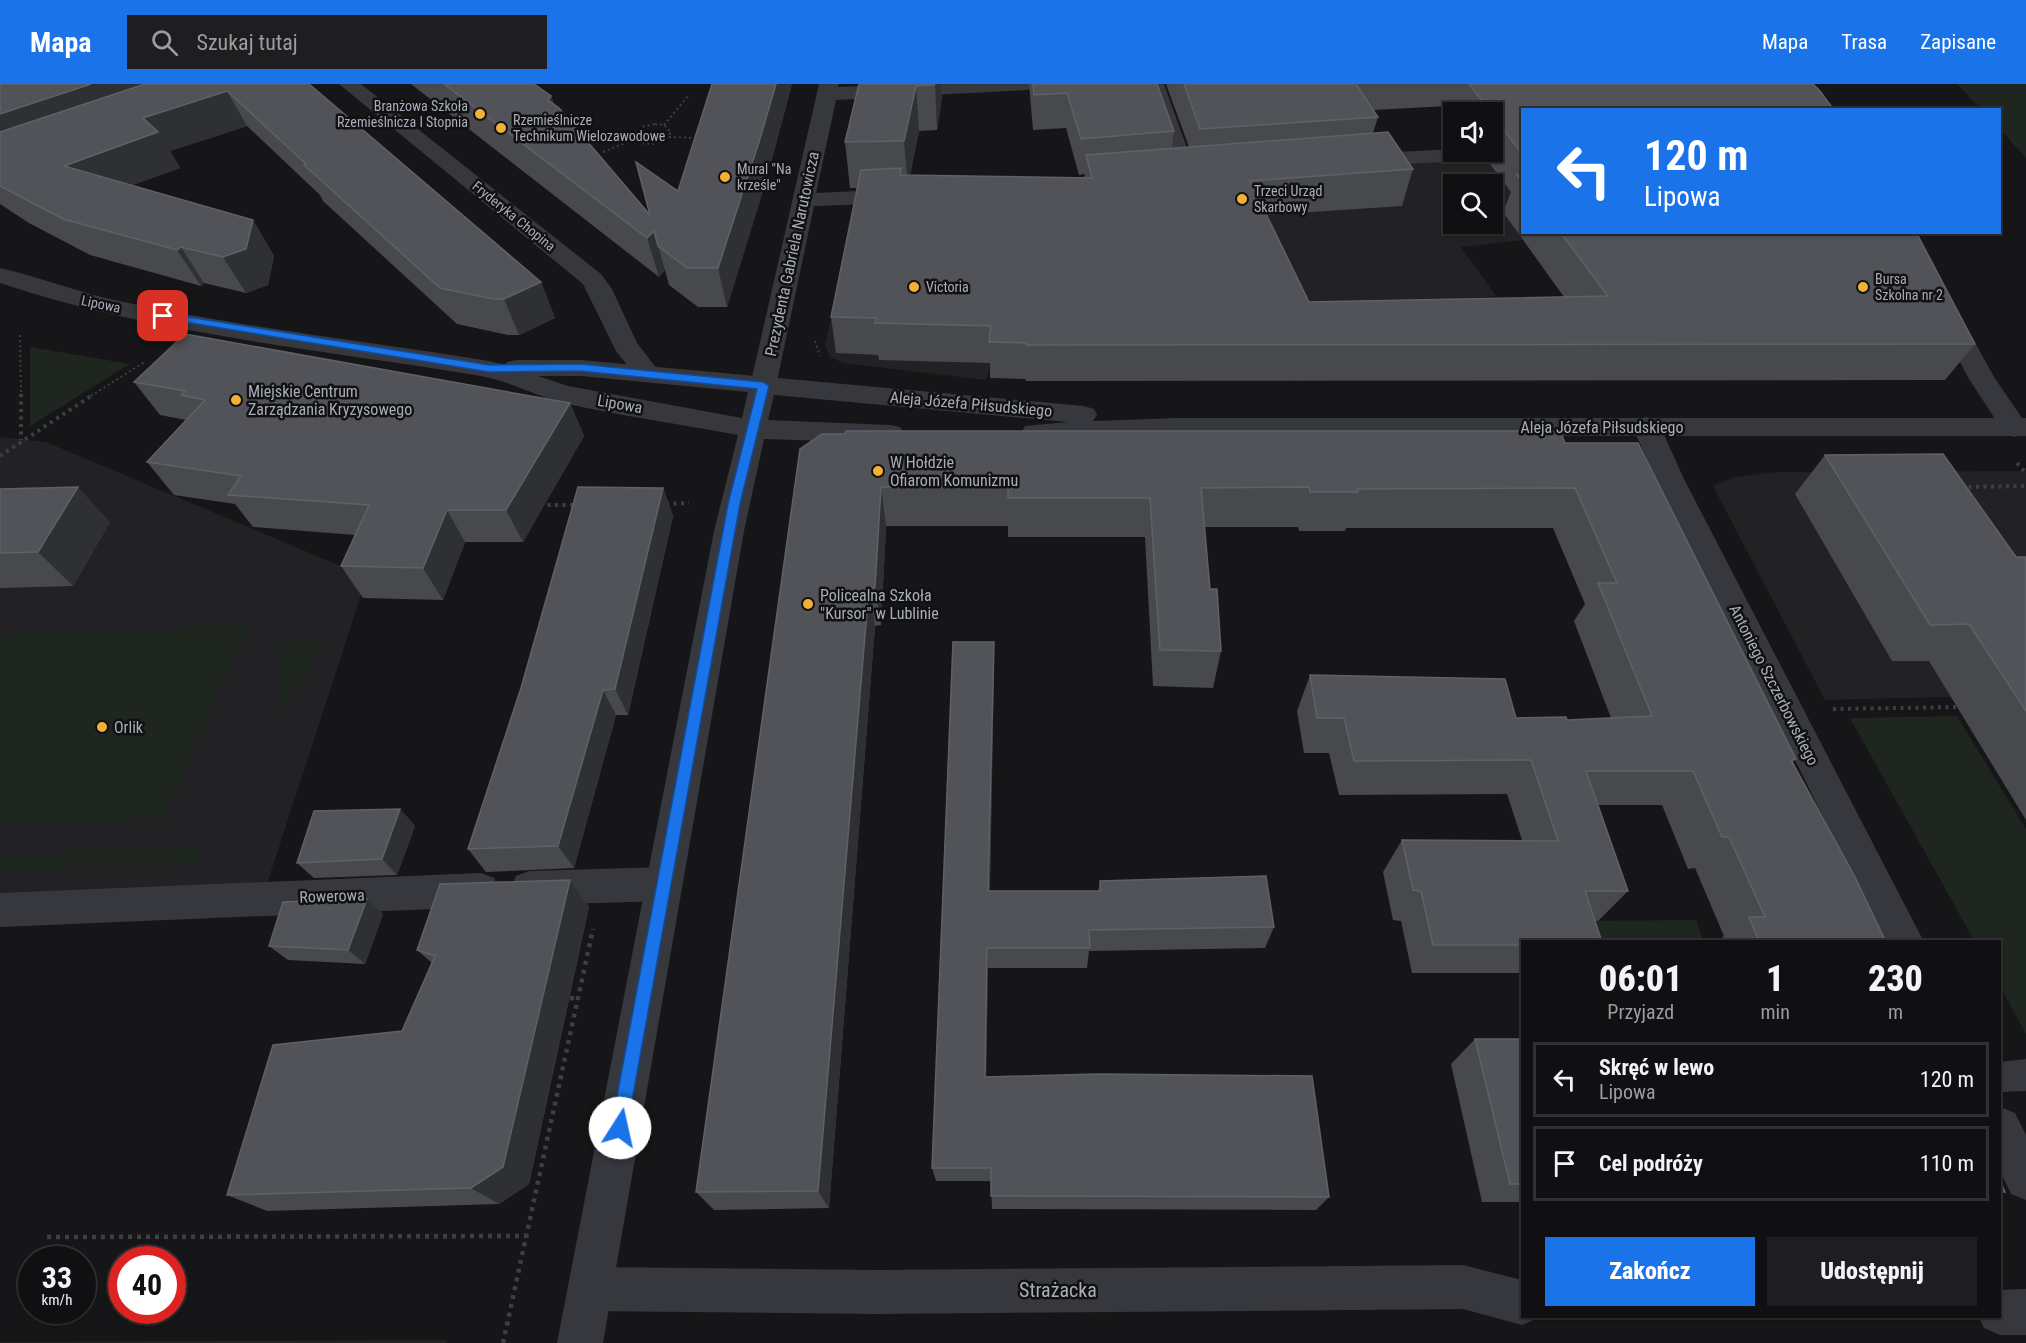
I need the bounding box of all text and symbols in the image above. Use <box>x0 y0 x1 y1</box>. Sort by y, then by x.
search box <box>127 15 547 69</box>
text: Mapa <box>30 26 91 59</box>
icon: search <box>148 26 181 59</box>
text: Szukaj tutaj <box>196 30 298 55</box>
text: Mapa <box>1762 30 1808 54</box>
text: Trasa <box>1841 30 1887 54</box>
text: Zapisane <box>1920 30 1996 54</box>
place label: Branżowa Szkoła Rzemieślnicza I Stopnia <box>337 98 468 130</box>
map controls <box>1443 102 1503 234</box>
button: sound <box>1443 102 1503 162</box>
marker: Branżowa Szkoła Rzemieślnicza I Stopnia <box>473 107 487 121</box>
place label: Rzemieślnicze Technikum Wielozawodowe <box>513 112 666 144</box>
marker: Rzemieślnicze Technikum Wielozawodowe <box>494 121 508 135</box>
text: 120 m <box>1644 131 1749 180</box>
icon: left <box>1545 132 1623 210</box>
street label: Prezydenta Gabriela Narutowicza <box>761 150 823 358</box>
place label: Mural "Na krześle" <box>737 161 791 193</box>
marker: Mural "Na krześle" <box>718 170 732 184</box>
button: search <box>1443 174 1503 234</box>
street label: Fryderyka Chopina <box>469 178 559 254</box>
text: Lipowa <box>1644 181 1720 213</box>
place label: Trzeci Urząd Skarbowy <box>1254 183 1322 215</box>
marker: Trzeci Urząd Skarbowy <box>1235 192 1249 206</box>
place label: Bursa Szkolna nr 2 <box>1875 271 1943 303</box>
place label: Victoria <box>926 279 969 295</box>
marker: Victoria <box>907 280 921 294</box>
marker: Bursa Szkolna nr 2 <box>1856 280 1870 294</box>
pin <box>137 290 188 341</box>
street label: Lipowa <box>80 292 122 316</box>
icon: arrive <box>146 299 179 332</box>
place label: Miejskie Centrum Zarządzania Kryzysowego <box>248 382 412 419</box>
street label: Aleja Józefa Piłsudskiego <box>889 387 1053 421</box>
street label: Lipowa <box>596 391 644 417</box>
marker: Miejskie Centrum Zarządzania Kryzysowego <box>229 393 243 407</box>
street label: Aleja Józefa Piłsudskiego <box>1521 418 1683 437</box>
place label: W Hołdzie Ofiarom Komunizmu <box>890 453 1018 490</box>
marker: W Hołdzie Ofiarom Komunizmu <box>871 464 885 478</box>
place label: Policealna Szkoła "Kursor" w Lublinie <box>820 586 939 623</box>
marker: Policealna Szkoła "Kursor" w Lublinie <box>801 597 815 611</box>
street label: Antoniego Szczerbowskiego <box>1725 601 1823 769</box>
place label: Orlik <box>114 718 144 737</box>
marker: Orlik <box>95 720 109 734</box>
street label: Rowerowa <box>299 885 365 907</box>
text: 06:01 <box>1599 958 1682 1000</box>
text: 1 <box>1766 958 1784 1000</box>
text: 230 <box>1868 958 1923 1000</box>
text: Przyjazd <box>1607 1000 1674 1024</box>
text: min <box>1761 1000 1790 1024</box>
text: m <box>1888 1000 1903 1024</box>
text: Skręć w lewo <box>1599 1055 1714 1080</box>
icon: left <box>1548 1063 1581 1096</box>
text: 120 m <box>1920 1067 1974 1092</box>
text: Lipowa <box>1599 1080 1656 1104</box>
position arrow <box>588 1096 652 1160</box>
icon: arrive <box>1548 1147 1581 1180</box>
text: Cel podróży <box>1599 1151 1703 1176</box>
text: 110 m <box>1920 1151 1974 1176</box>
button: Zakończ <box>1545 1237 1755 1306</box>
button: Udostępnij <box>1767 1237 1977 1306</box>
speed limit sign: 40 <box>108 1246 186 1324</box>
text: 33 <box>42 1260 72 1295</box>
street label: Strażacka <box>1019 1278 1097 1302</box>
text: km/h <box>42 1291 72 1309</box>

